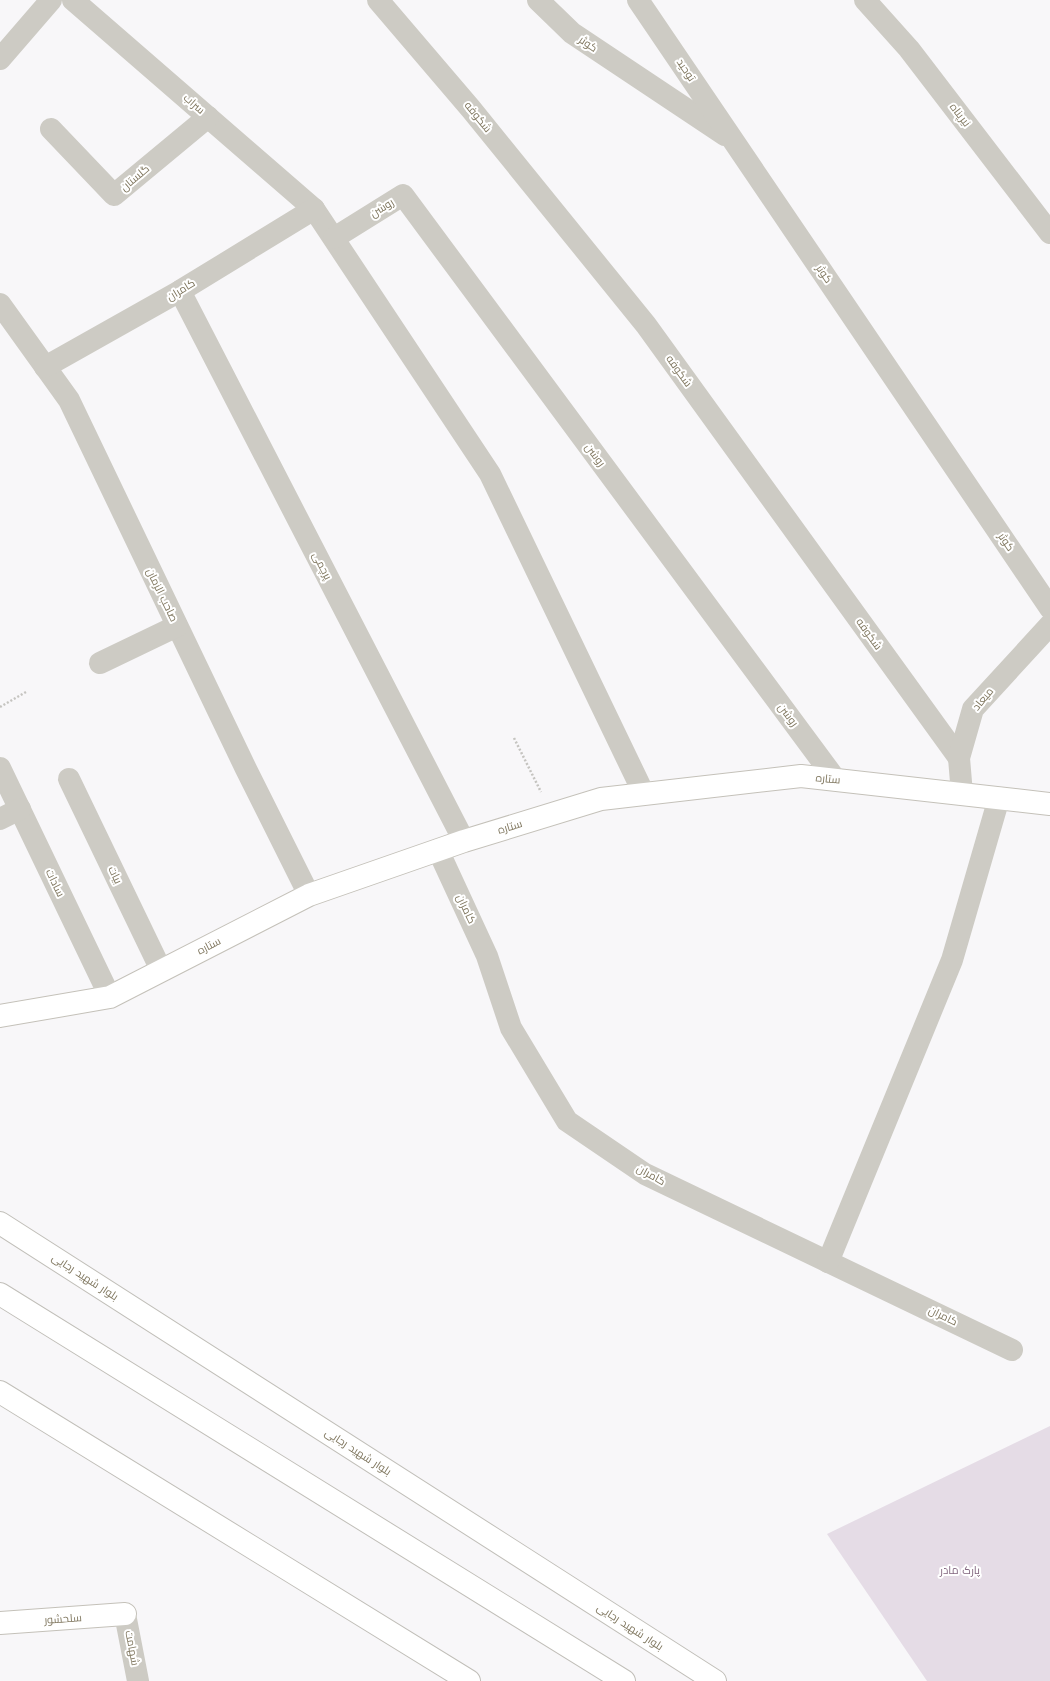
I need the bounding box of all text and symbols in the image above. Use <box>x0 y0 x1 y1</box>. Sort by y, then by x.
street label: کوثر <box>575 33 600 55</box>
street label: توحید <box>674 56 698 84</box>
street label: سراب <box>181 91 207 117</box>
street label: شکوفه <box>462 99 494 135</box>
street label: نیرپناه <box>947 101 973 129</box>
street label: گلستان <box>118 162 152 194</box>
street label: روشن <box>368 196 396 220</box>
street label: کوثر <box>813 261 835 286</box>
street label: کامران <box>164 276 198 303</box>
street label: شکوفه <box>663 353 695 389</box>
street label: روشن <box>582 441 608 469</box>
street label: کوثر <box>995 529 1017 554</box>
street label: پرچمی <box>310 550 335 582</box>
street label: صاحب الزمان <box>143 566 181 624</box>
street label: شکوفه <box>853 616 885 652</box>
street label: میعاد <box>970 685 996 713</box>
street label: روشن <box>775 701 801 729</box>
street label: ستاره <box>815 771 841 787</box>
street label: ستاره <box>496 817 524 837</box>
street label: بیات <box>105 864 125 886</box>
street label: سادات <box>43 867 67 899</box>
street label: کامران <box>454 892 478 926</box>
street label: ستاره <box>195 935 223 957</box>
street label: کامران <box>634 1162 668 1188</box>
street label: بلوار شهید رجایی <box>49 1251 121 1303</box>
street label: کامران <box>926 1303 960 1329</box>
street label: بلوار شهید رجایی <box>322 1426 394 1478</box>
park label: پارک مادر <box>939 1564 980 1577</box>
street label: بلوار شهید رجایی <box>594 1601 666 1653</box>
street label: سلحشور <box>43 1611 82 1627</box>
street label: شهامت <box>122 1629 142 1667</box>

